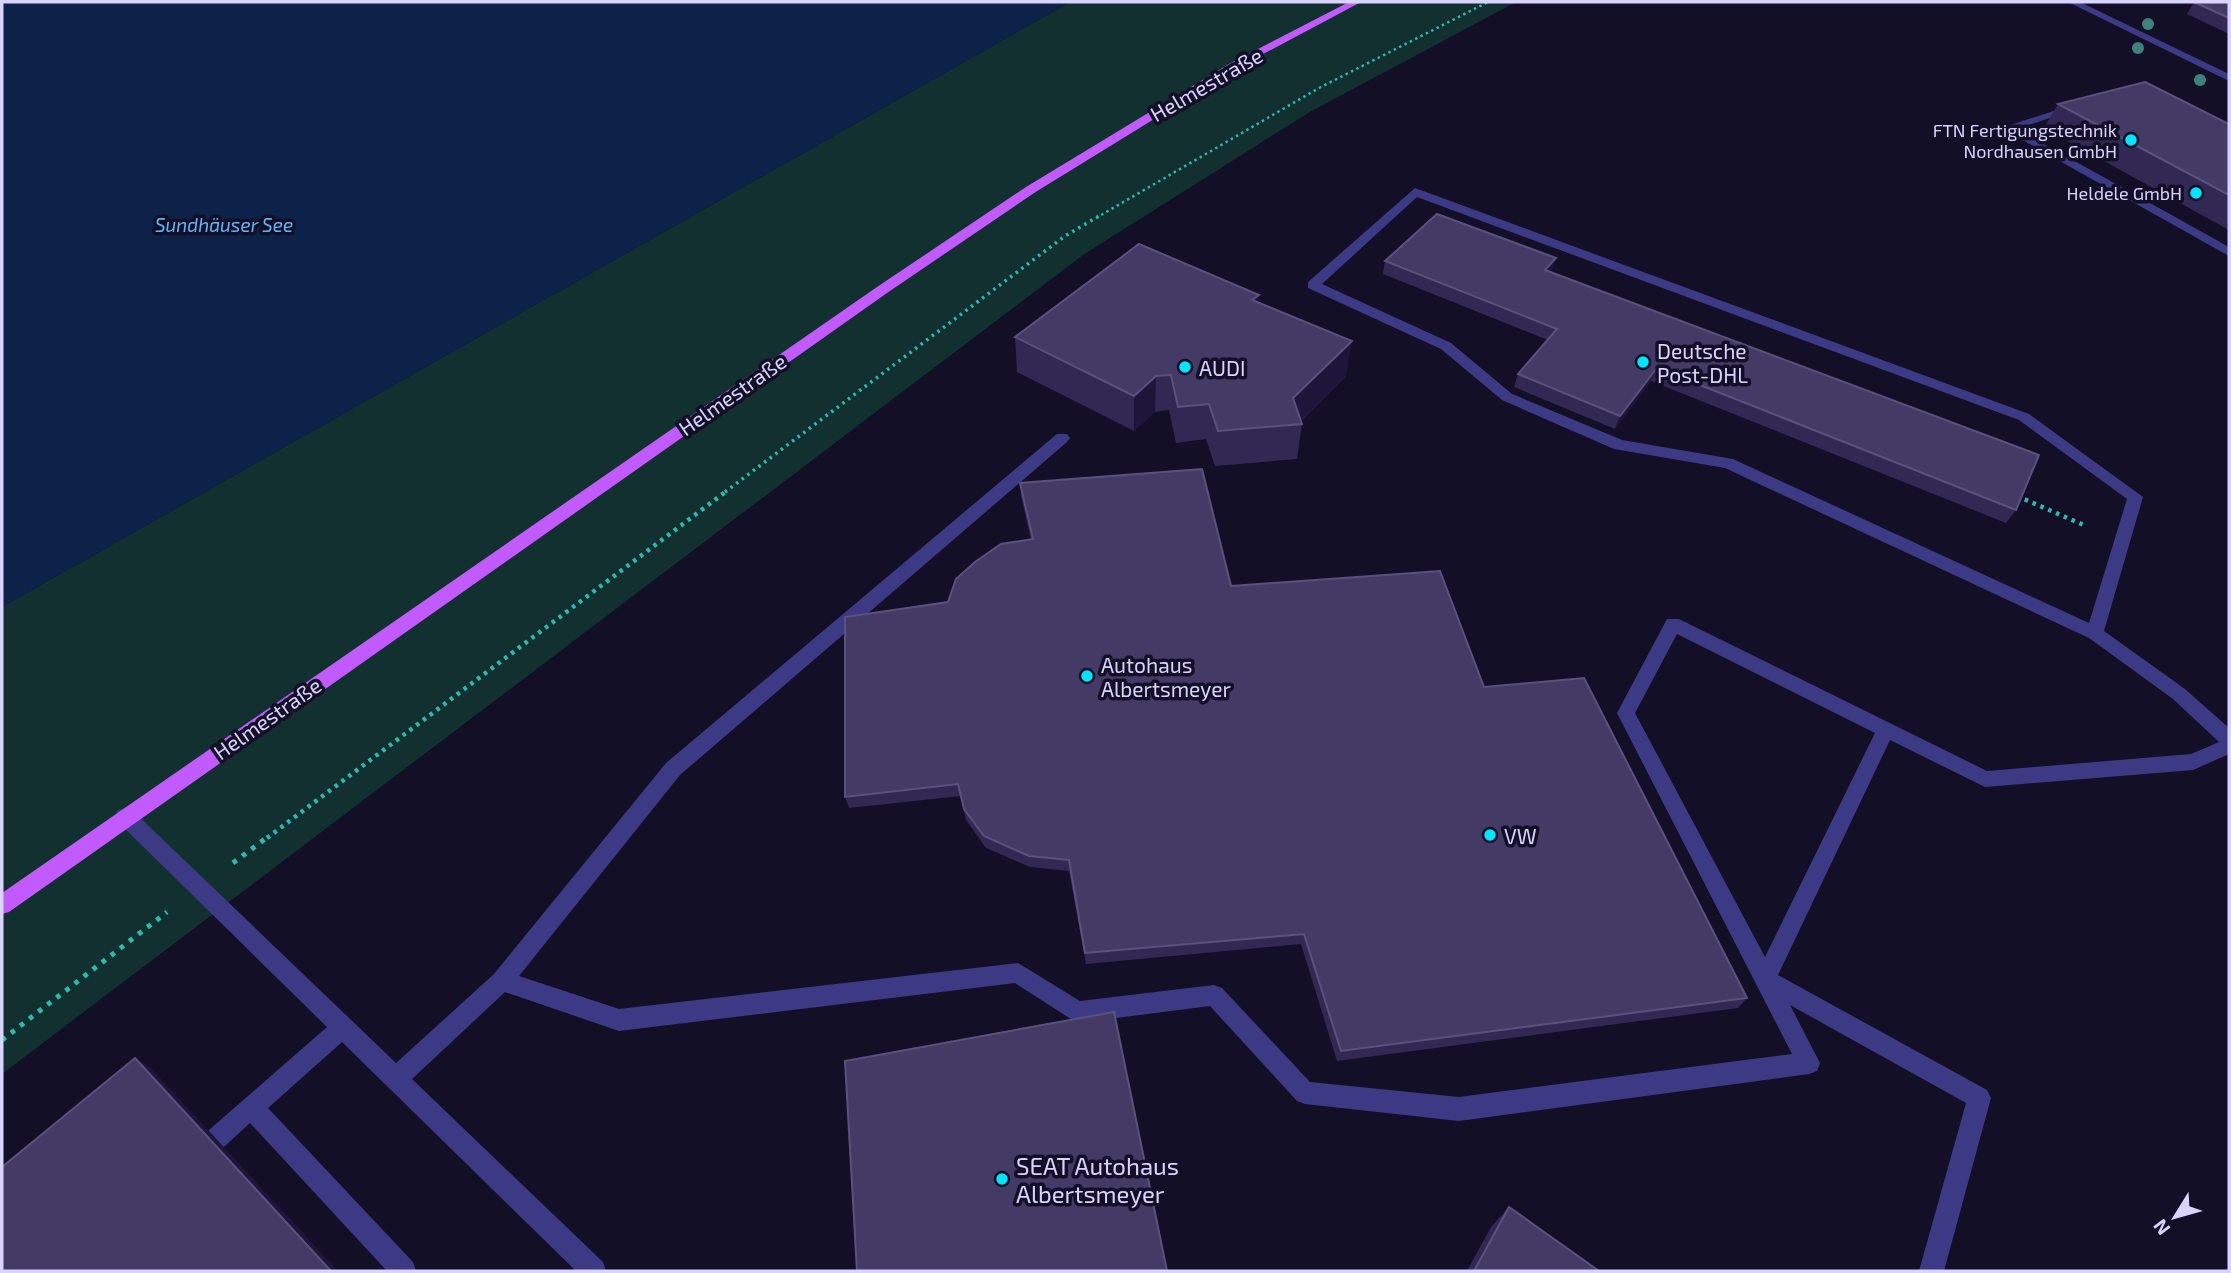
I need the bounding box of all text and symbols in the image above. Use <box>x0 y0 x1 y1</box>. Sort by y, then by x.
street label: Helmestraße <box>1145 42 1267 126</box>
place label: FTN Fertigungstechnik Nordhausen GmbH <box>1933 119 2117 162</box>
marker: FTN Fertigungstechnik Nordhausen GmbH <box>2123 132 2139 148</box>
place label: Heldele GmbH <box>2067 182 2182 204</box>
marker: Heldele GmbH <box>2188 185 2204 201</box>
water label: Sundhäuser See <box>155 213 293 236</box>
place label: Deutsche Post-DHL <box>1657 338 1748 387</box>
street label: Helmestraße <box>674 348 790 440</box>
marker: Deutsche Post-DHL <box>1635 354 1651 370</box>
place label: AUDI <box>1199 355 1245 380</box>
marker: AUDI <box>1177 359 1193 375</box>
place label: Autohaus Albertsmeyer <box>1101 652 1232 701</box>
marker: Autohaus Albertsmeyer <box>1079 668 1095 684</box>
street label: Helmestraße <box>209 672 325 764</box>
place label: VW <box>1504 823 1537 848</box>
marker: VW <box>1482 827 1498 843</box>
place label: SEAT Autohaus Albertsmeyer <box>1016 1151 1179 1208</box>
marker: SEAT Autohaus Albertsmeyer <box>994 1171 1010 1187</box>
north arrow <box>2140 1182 2210 1252</box>
text: N <box>2148 1215 2174 1240</box>

